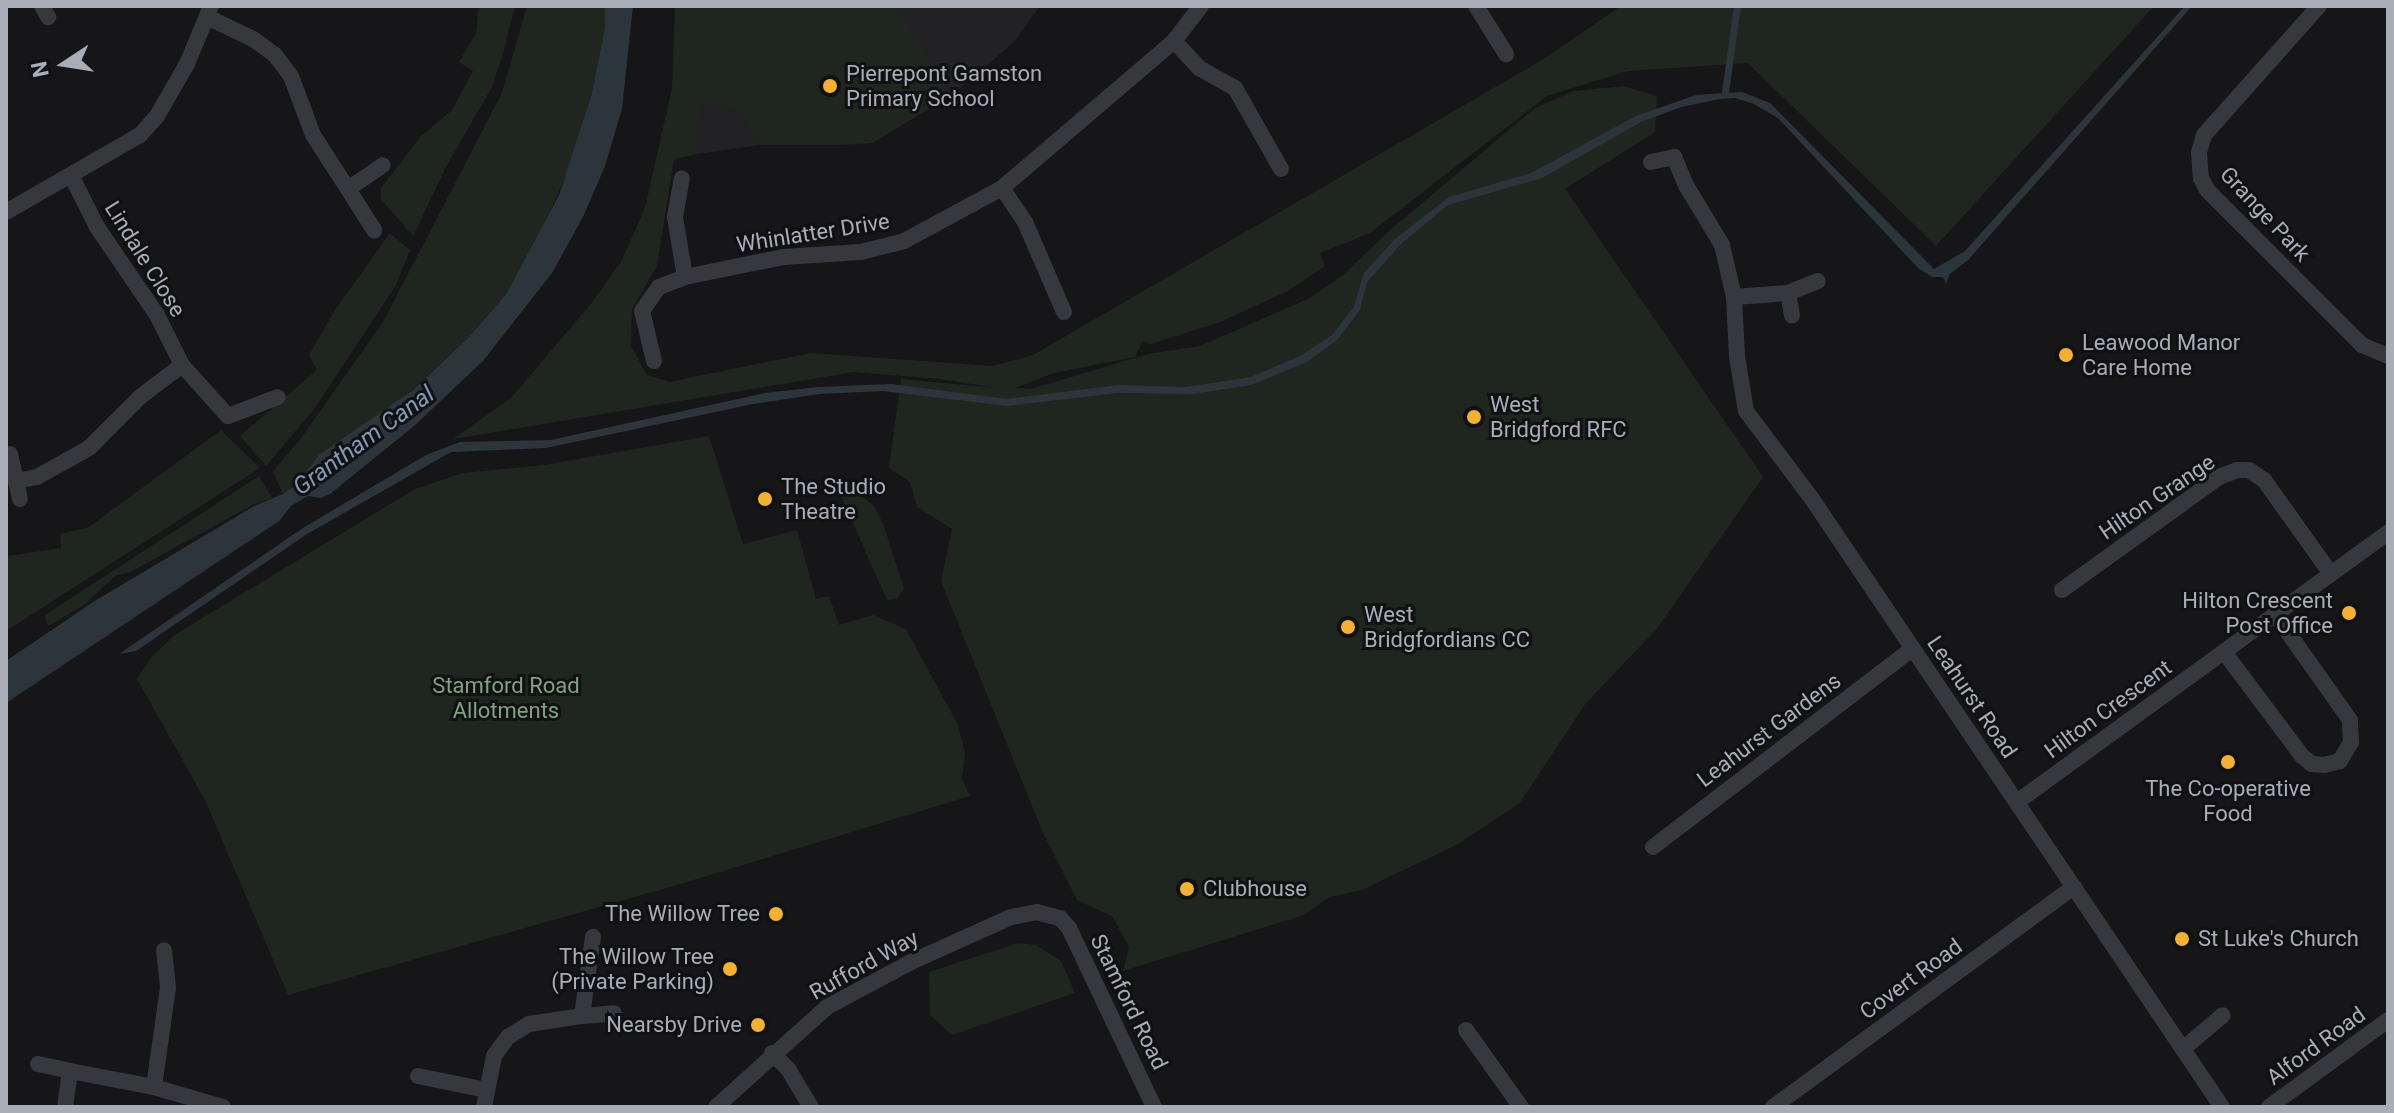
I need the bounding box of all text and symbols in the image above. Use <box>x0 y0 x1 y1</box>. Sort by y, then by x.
north arrow <box>24 24 104 104</box>
text: N <box>26 59 54 79</box>
place label: Pierrepont Gamston Primary School <box>846 60 1042 112</box>
marker: Pierrepont Gamston Primary School <box>821 77 839 95</box>
street label: Grange Park <box>2214 161 2316 267</box>
street label: Lindale Close <box>99 196 191 322</box>
street label: Whinlatter Drive <box>734 208 892 258</box>
place label: Leawood Manor Care Home <box>2082 329 2240 380</box>
marker: Leawood Manor Care Home <box>2057 346 2075 364</box>
water label: Grantham Canal <box>288 380 440 502</box>
place label: West Bridgford RFC <box>1490 391 1627 442</box>
marker: West Bridgford RFC <box>1465 408 1483 426</box>
street label: Hilton Grange <box>2094 449 2220 545</box>
place label: The Studio Theatre <box>781 473 886 524</box>
marker: The Studio Theatre <box>756 490 774 508</box>
place label: Hilton Crescent Post Office <box>2182 587 2333 638</box>
place label: West Bridgfordians CC <box>1364 601 1530 652</box>
marker: Hilton Crescent Post Office <box>2340 604 2358 622</box>
marker: West Bridgfordians CC <box>1339 618 1357 636</box>
street label: Leahurst Road <box>1921 631 2023 763</box>
street label: Hilton Crescent <box>2039 654 2177 764</box>
street label: Leahurst Gardens <box>1692 667 1846 793</box>
park label: Stamford Road Allotments <box>432 672 580 724</box>
marker: The Co-operative Food <box>2219 753 2237 771</box>
place label: The Co-operative Food <box>2145 775 2311 826</box>
place label: Clubhouse <box>1203 876 1307 902</box>
marker: Clubhouse <box>1178 880 1196 898</box>
place label: The Willow Tree <box>605 901 760 927</box>
marker: The Willow Tree <box>767 905 785 923</box>
street label: Rufford Way <box>805 924 923 1006</box>
place label: St Luke's Church <box>2198 926 2359 952</box>
street label: Stamford Road <box>1085 930 1173 1074</box>
marker: St Luke's Church <box>2173 930 2191 948</box>
street label: Covert Road <box>1855 933 1967 1025</box>
place label: The Willow Tree (Private Parking) <box>551 943 714 994</box>
marker: The Willow Tree (Private Parking) <box>721 960 739 978</box>
street label: Alford Road <box>2262 1001 2370 1091</box>
place label: Nearsby Drive <box>606 1012 742 1038</box>
marker: Nearsby Drive <box>749 1016 767 1034</box>

